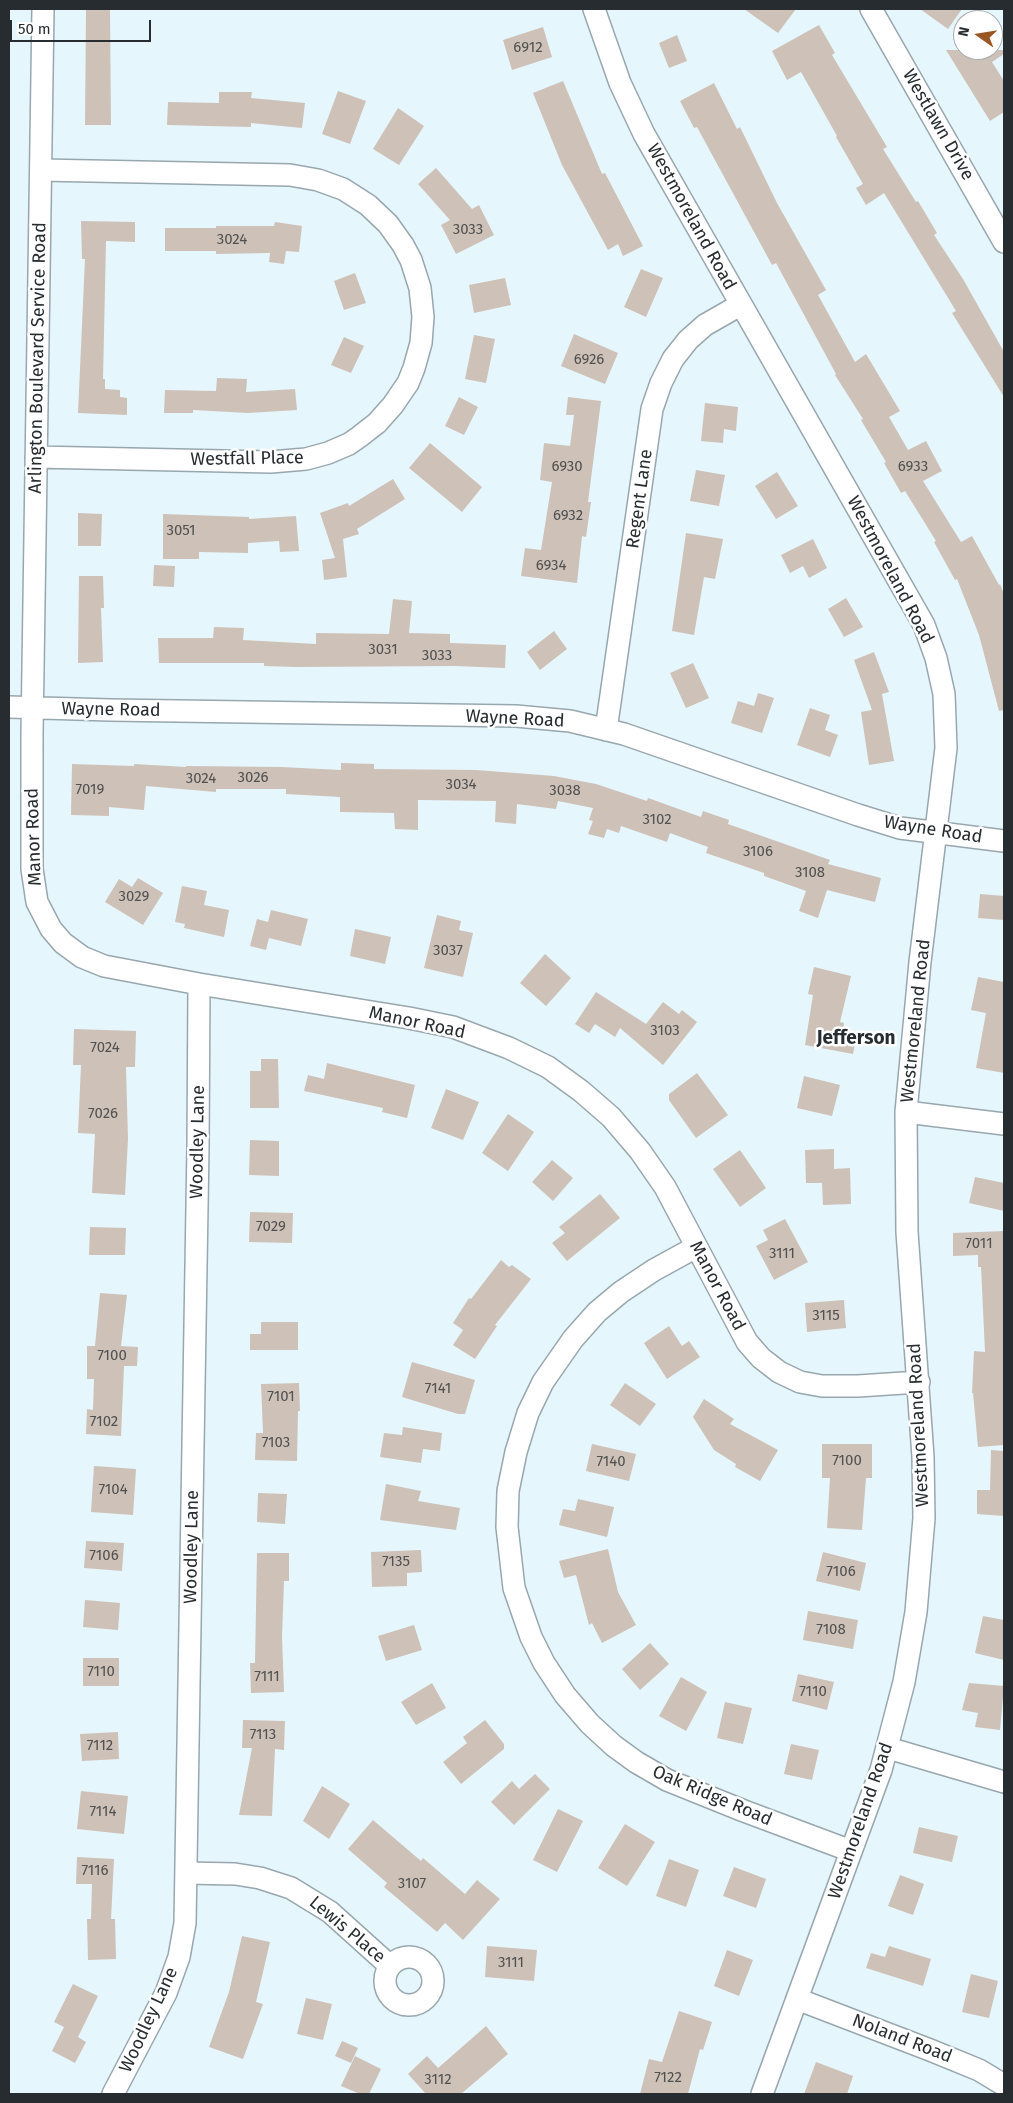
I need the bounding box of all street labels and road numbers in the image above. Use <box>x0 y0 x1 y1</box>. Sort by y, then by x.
street label: Westlawn Drive <box>898 66 978 184</box>
street label: Westmoreland Road <box>642 140 740 294</box>
street label: Arlington Boulevard Service Road <box>25 222 51 494</box>
street label: Westfall Place <box>190 447 304 471</box>
street label: Regent Lane <box>622 448 658 550</box>
street label: Westmoreland Road <box>842 492 938 648</box>
street label: Wayne Road <box>61 698 161 722</box>
street label: Wayne Road <box>465 706 565 732</box>
street label: Manor Road <box>21 788 47 886</box>
street label: Wayne Road <box>882 812 984 848</box>
street label: Westmoreland Road <box>897 938 935 1104</box>
street label: Manor Road <box>367 1002 467 1044</box>
street label: Woodley Lane <box>186 1085 210 1199</box>
street label: Manor Road <box>684 1238 750 1334</box>
street label: Westmoreland Road <box>904 1342 934 1508</box>
street label: Woodley Lane <box>180 1490 204 1604</box>
street label: Westmoreland Road <box>824 1740 898 1902</box>
street label: Oak Ridge Road <box>649 1761 775 1831</box>
street label: Lewis Place <box>305 1892 389 1968</box>
street label: Woodley Lane <box>115 1964 183 2076</box>
street label: Noland Road <box>849 2010 955 2068</box>

